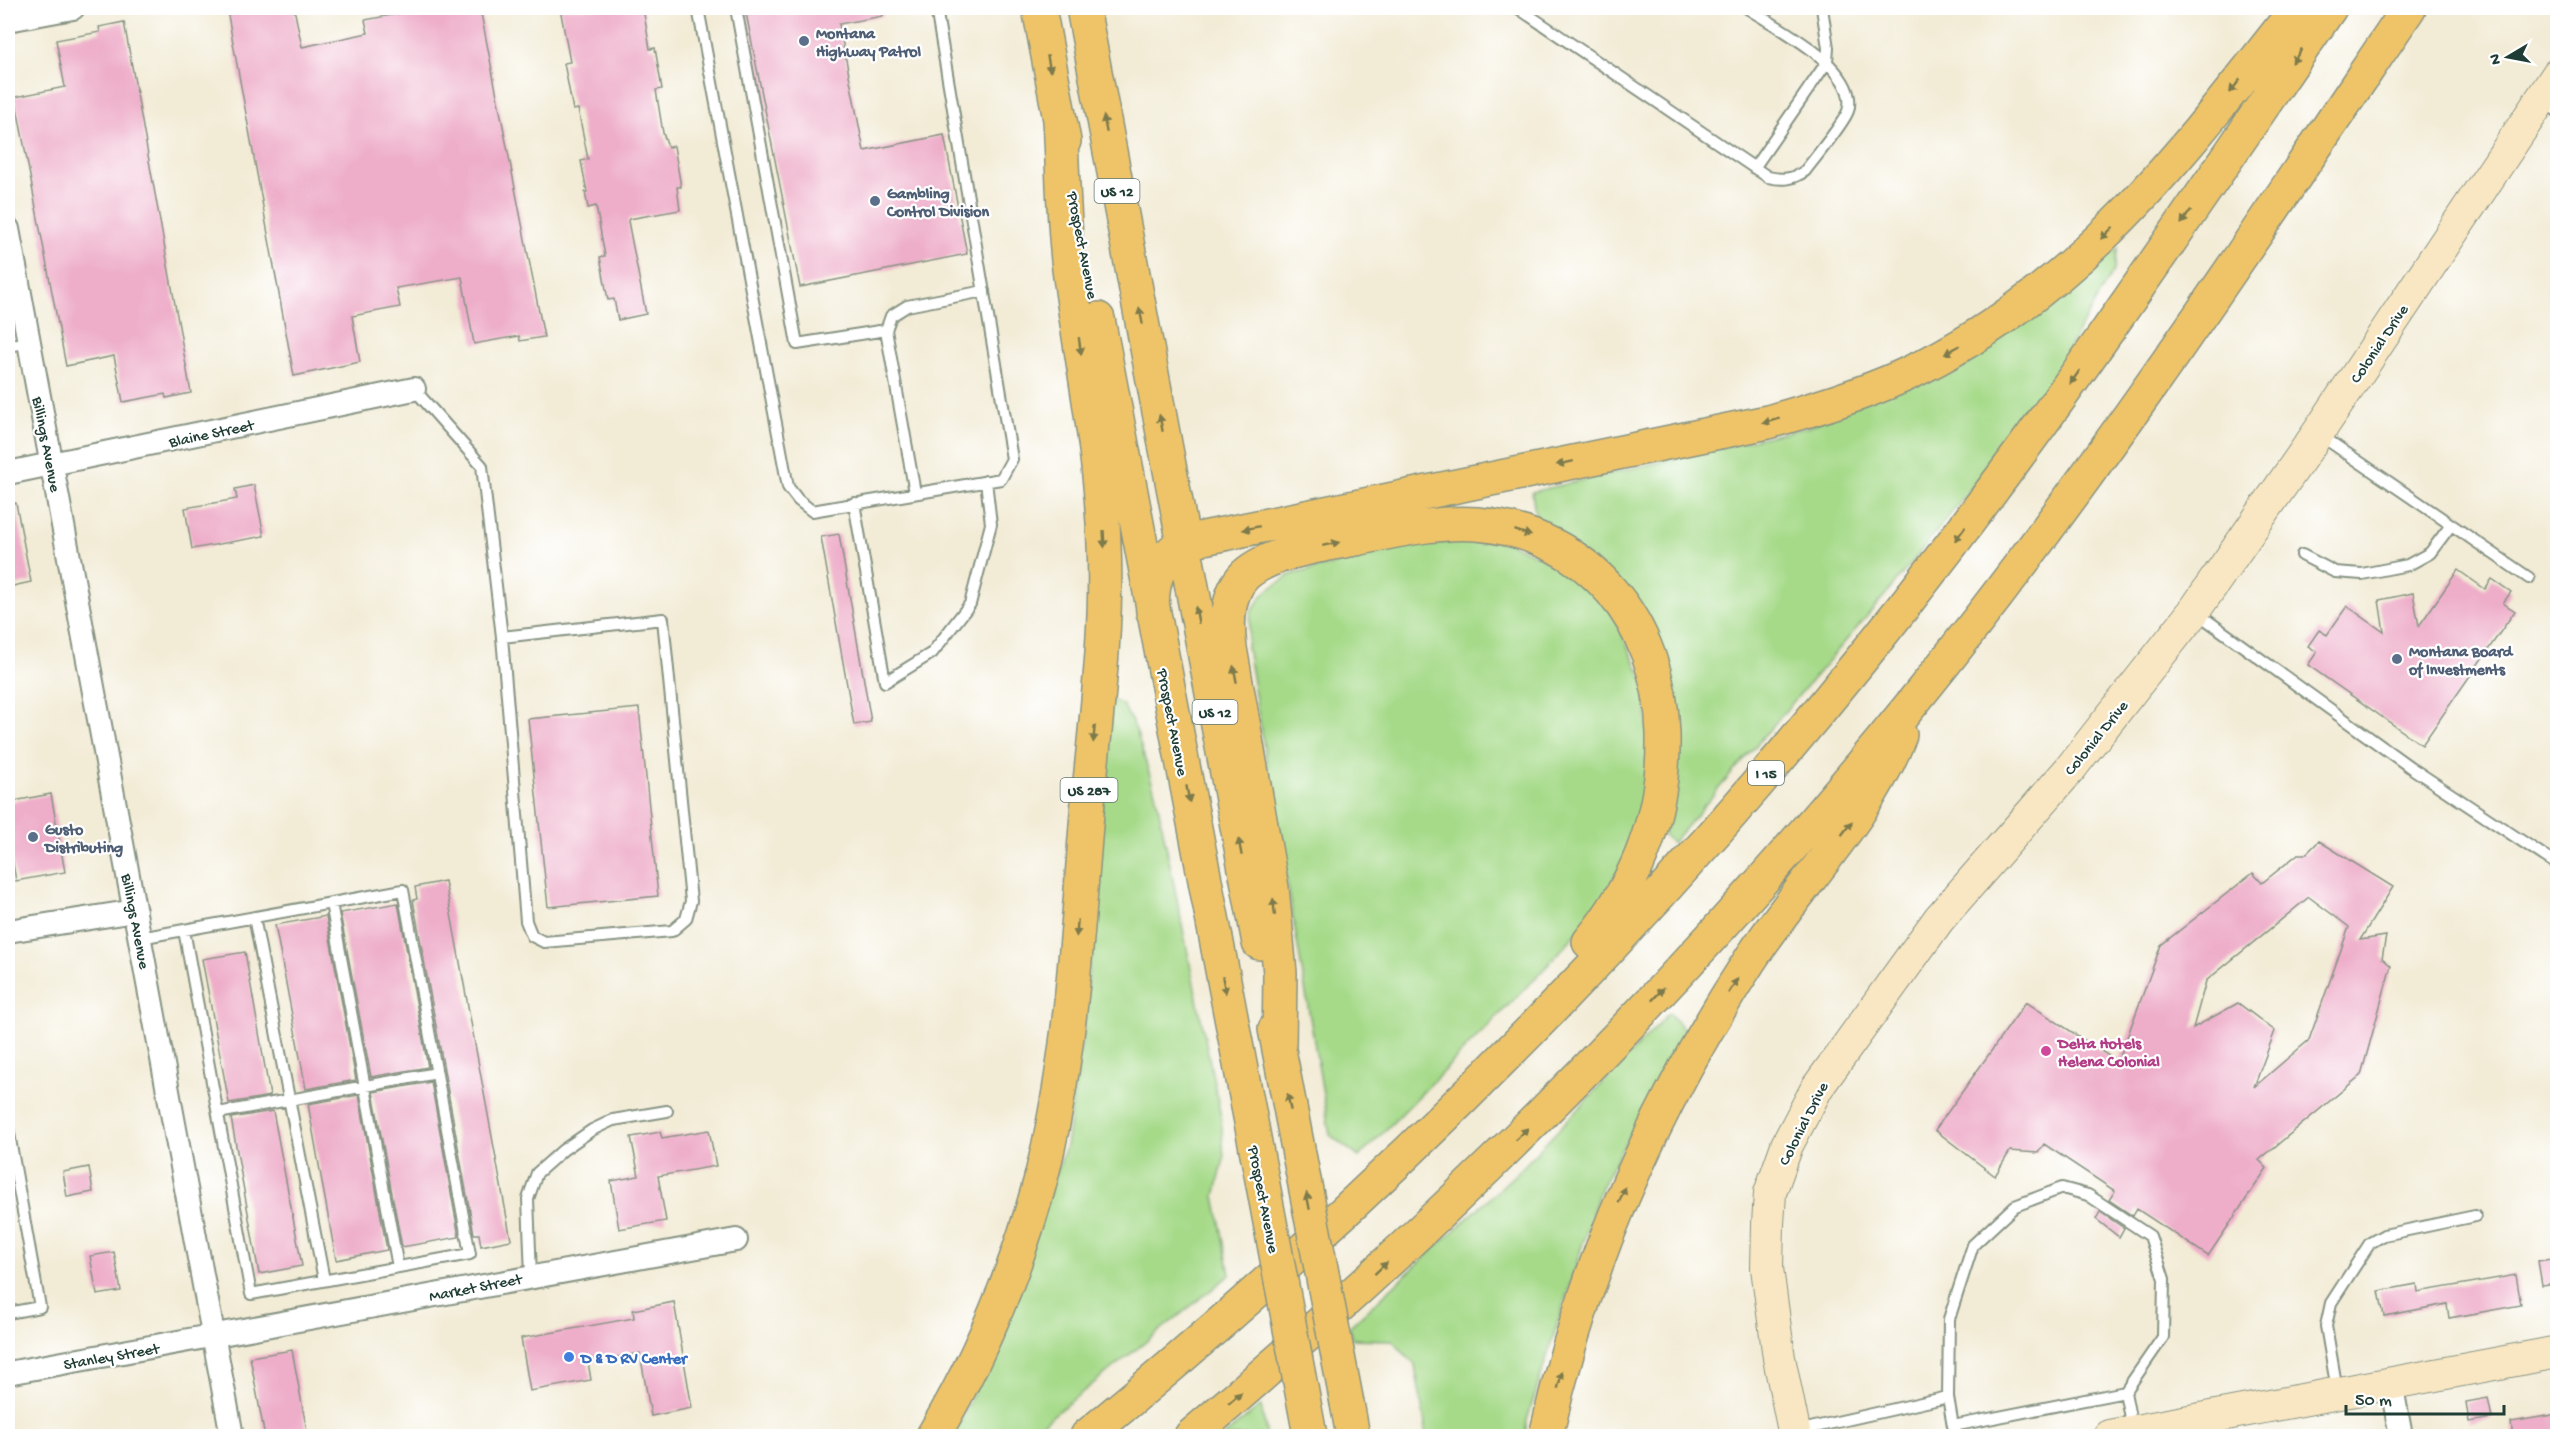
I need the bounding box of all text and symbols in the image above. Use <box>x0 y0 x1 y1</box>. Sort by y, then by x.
place label: Montana Highway Patrol <box>816 26 921 63</box>
north arrow <box>2478 27 2538 87</box>
marker: Montana Highway Patrol <box>797 34 811 48</box>
one-way arrow <box>2291 47 2303 63</box>
text: N <box>2486 52 2507 66</box>
one-way arrow <box>1045 55 1054 74</box>
one-way arrow <box>2230 79 2242 94</box>
one-way arrow <box>1100 115 1109 134</box>
road number: US 12 <box>1094 179 1140 203</box>
place label: Gambling Control Division <box>886 186 989 223</box>
street label: Prospect Avenue <box>1061 190 1100 302</box>
marker: Gambling Control Division <box>868 194 882 208</box>
one-way arrow <box>2180 208 2192 224</box>
one-way arrow <box>2100 226 2115 239</box>
street label: Colonial Drive <box>2348 301 2415 388</box>
one-way arrow <box>1136 306 1145 325</box>
one-way arrow <box>1076 337 1085 356</box>
one-way arrow <box>1943 345 1960 355</box>
one-way arrow <box>2069 368 2081 384</box>
street label: Billings Avenue <box>26 394 63 495</box>
one-way arrow <box>1156 413 1165 432</box>
street label: Blaine Street <box>167 417 257 454</box>
one-way arrow <box>1762 417 1780 427</box>
one-way arrow <box>1555 459 1574 468</box>
one-way arrow <box>1241 524 1260 533</box>
one-way arrow <box>1953 526 1966 542</box>
one-way arrow <box>1514 529 1532 538</box>
one-way arrow <box>1100 530 1109 549</box>
one-way arrow <box>1322 539 1341 548</box>
one-way arrow <box>1192 605 1201 624</box>
place label: Montana Board of Investments <box>2408 644 2514 681</box>
marker: Montana Board of Investments <box>2390 652 2404 666</box>
one-way arrow <box>1230 664 1239 683</box>
street label: Prospect Avenue <box>1151 667 1190 779</box>
street label: Colonial Drive <box>2062 697 2134 781</box>
road number: US 12 <box>1192 700 1238 724</box>
one-way arrow <box>1089 724 1099 743</box>
road number: I 15 <box>1748 761 1784 785</box>
road number: US 287 <box>1060 778 1118 802</box>
one-way arrow <box>1184 784 1193 803</box>
one-way arrow <box>1840 820 1852 835</box>
place label: Gusto Distributing <box>43 822 123 859</box>
marker: Gusto Distributing <box>26 830 40 844</box>
one-way arrow <box>1236 838 1245 857</box>
street label: Billings Avenue <box>115 871 152 972</box>
one-way arrow <box>1269 898 1279 917</box>
one-way arrow <box>1072 919 1082 938</box>
one-way arrow <box>1220 976 1229 995</box>
one-way arrow <box>1727 978 1738 994</box>
one-way arrow <box>1651 987 1664 1002</box>
place label: Delta Hotels Helena Colonial <box>2056 1036 2160 1073</box>
marker: Delta Hotels Helena Colonial <box>2039 1044 2053 1058</box>
street label: Colonial Drive <box>1776 1079 1835 1169</box>
one-way arrow <box>1284 1092 1293 1111</box>
one-way arrow <box>1514 1127 1528 1141</box>
street label: Prospect Avenue <box>1242 1144 1281 1256</box>
one-way arrow <box>1618 1186 1627 1204</box>
one-way arrow <box>1303 1192 1312 1211</box>
one-way arrow <box>1373 1261 1388 1275</box>
street label: Market Street <box>428 1271 525 1308</box>
street label: Stanley Street <box>62 1340 162 1376</box>
marker: D & D RV Center <box>562 1350 576 1364</box>
place label: D & D RV Center <box>579 1351 689 1370</box>
one-way arrow <box>1555 1371 1565 1389</box>
scale bar <box>2346 1378 2504 1416</box>
text: 50 m <box>2355 1391 2392 1412</box>
one-way arrow <box>1227 1392 1242 1405</box>

